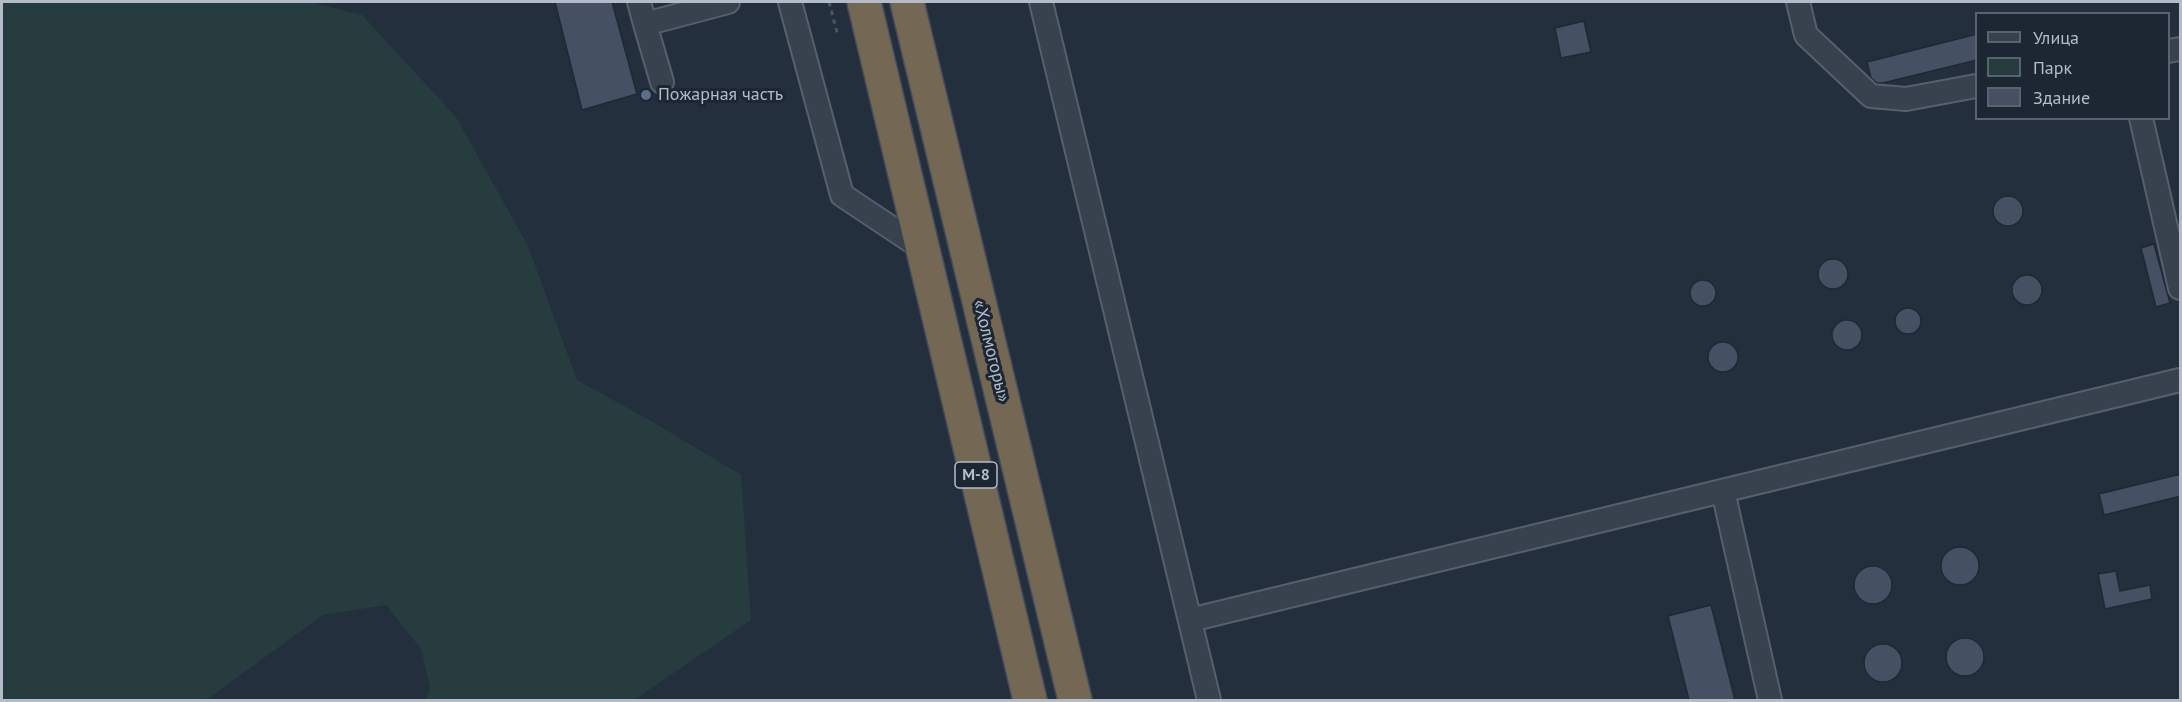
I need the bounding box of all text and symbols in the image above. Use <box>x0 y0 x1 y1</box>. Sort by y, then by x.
legend <box>1975 12 2170 120</box>
text: Улица <box>2033 26 2079 49</box>
text: Парк <box>2033 56 2072 79</box>
place label: Пожарная часть <box>658 84 783 106</box>
text: Здание <box>2033 86 2090 109</box>
marker: Пожарная часть <box>639 88 653 102</box>
street label: «Холмогоры» <box>968 297 1014 405</box>
road number: М-8 <box>955 462 997 488</box>

